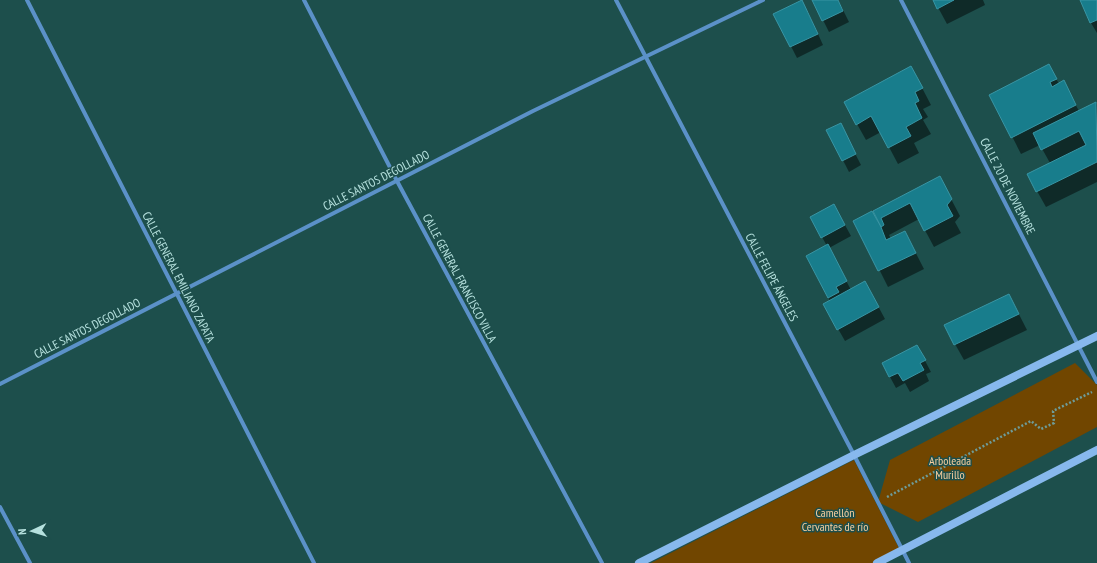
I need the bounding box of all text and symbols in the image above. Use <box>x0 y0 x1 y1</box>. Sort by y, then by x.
street label: CALLE 20 DE NOVIEMBRE <box>977 135 1039 237</box>
street label: CALLE SANTOS DEGOLLADO <box>320 146 432 213</box>
street label: CALLE GENERAL EMILIANO ZAPATA <box>139 209 219 345</box>
street label: CALLE GENERAL FRANCISCO VILLA <box>420 211 500 345</box>
street label: CALLE FELIPE ÁNGELES <box>742 230 802 324</box>
street label: CALLE SANTOS DEGOLLADO <box>31 294 143 361</box>
park label: Arboleada Murillo <box>929 453 971 482</box>
park label: Camellón Cervantes de río <box>802 505 868 534</box>
north arrow <box>12 511 52 551</box>
text: N <box>15 528 29 535</box>

